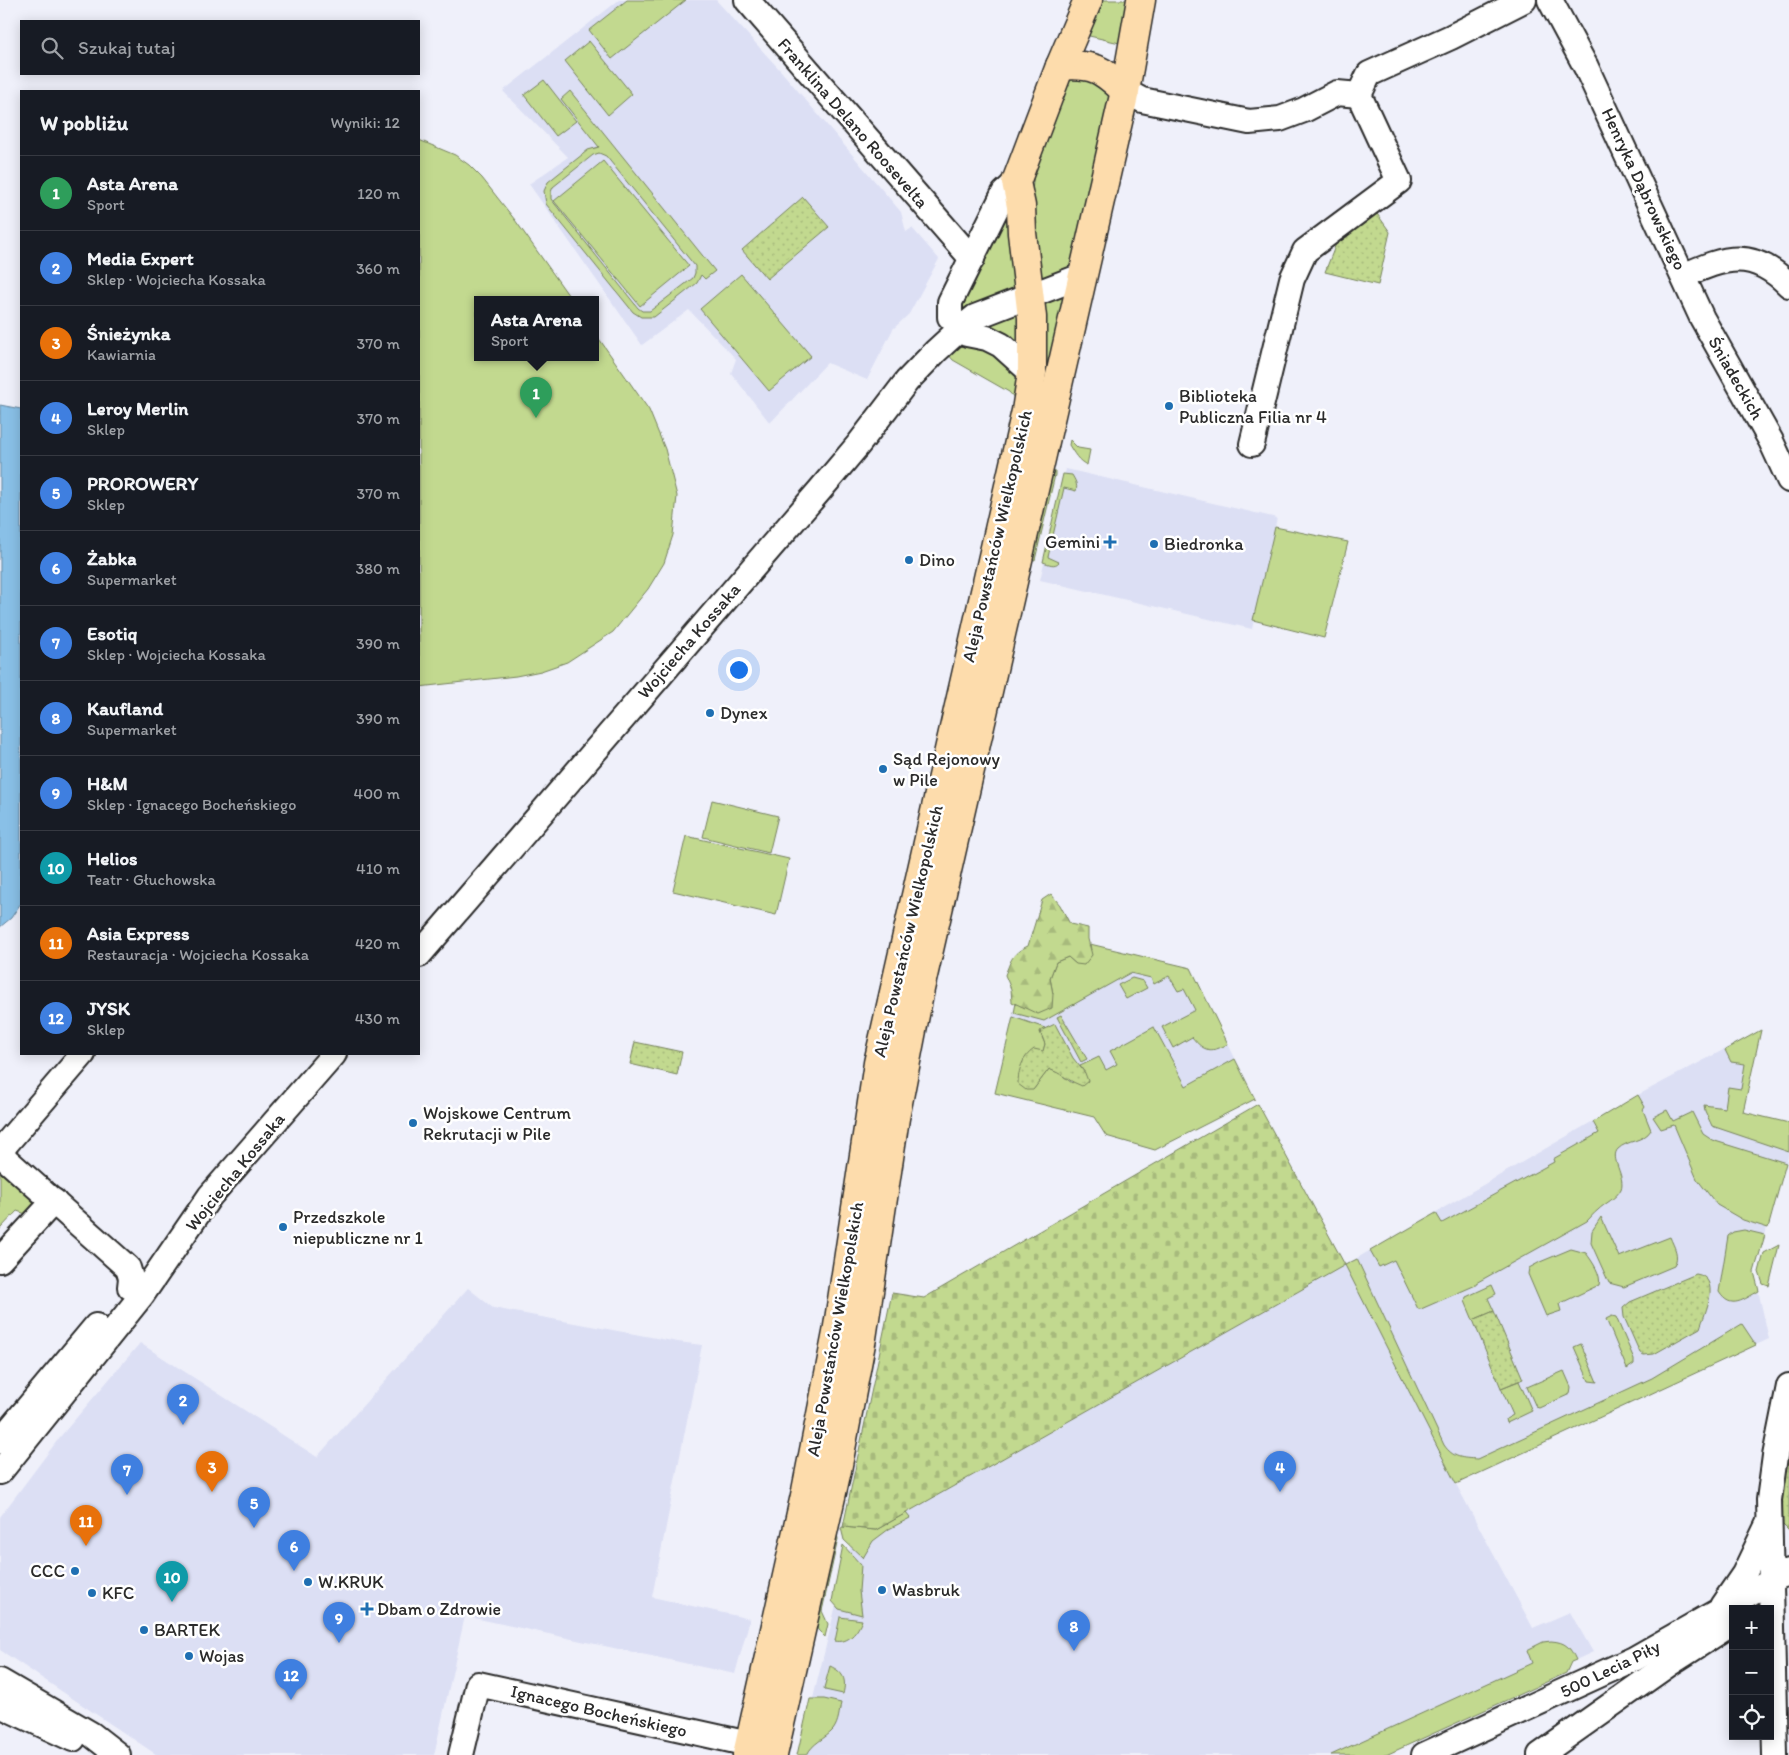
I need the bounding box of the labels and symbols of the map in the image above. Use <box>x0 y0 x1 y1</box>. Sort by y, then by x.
street label: Franklina Delano Roosevelta <box>773 33 933 213</box>
street label: Henryka Dąbrowskiego <box>1597 104 1691 274</box>
street label: Śniadeckich <box>1703 333 1769 424</box>
pin: 1 <box>520 377 552 418</box>
place label: Biblioteka Publiczna Filia nr 4 <box>1179 385 1327 428</box>
marker: Biblioteka Publiczna Filia nr 4 <box>1163 400 1175 412</box>
street label: Aleja Powstańców Wielkopolskich <box>957 407 1037 664</box>
place label: Gemini <box>1045 531 1100 553</box>
place label: Biedronka <box>1164 533 1244 555</box>
marker: Gemini <box>1104 536 1116 548</box>
marker: Biedronka <box>1148 538 1160 550</box>
place label: Dino <box>919 549 955 571</box>
marker: Dino <box>903 554 915 566</box>
street label: Wojciecha Kossaka <box>633 578 746 703</box>
your location <box>726 657 752 683</box>
place label: Dynex <box>720 702 767 724</box>
marker: Dynex <box>704 707 716 719</box>
place label: Sąd Rejonowy w Pile <box>893 748 1000 791</box>
marker: Sąd Rejonowy w Pile <box>877 763 889 775</box>
street label: Aleja Powstańców Wielkopolskich <box>868 802 948 1059</box>
place label: Wojskowe Centrum Rekrutacji w Pile <box>423 1102 571 1145</box>
street label: Wojciecha Kossaka <box>180 1108 290 1236</box>
marker: Wojskowe Centrum Rekrutacji w Pile <box>407 1117 419 1129</box>
street label: Aleja Powstańców Wielkopolskich <box>802 1200 868 1458</box>
place label: Przedszkole niepubliczne nr 1 <box>293 1206 423 1249</box>
marker: Przedszkole niepubliczne nr 1 <box>277 1221 289 1233</box>
pin: 2 <box>167 1384 199 1425</box>
pin: 3 <box>196 1451 228 1492</box>
pin: 4 <box>1264 1451 1296 1492</box>
pin: 7 <box>111 1454 143 1495</box>
pin: 5 <box>238 1487 270 1528</box>
pin: 11 <box>70 1505 102 1546</box>
pin: 6 <box>278 1530 310 1571</box>
place label: CCC <box>30 1560 65 1582</box>
pin: 10 <box>156 1561 188 1602</box>
marker: CCC <box>69 1565 81 1577</box>
place label: W.KRUK <box>318 1571 384 1593</box>
marker: W.KRUK <box>302 1576 314 1588</box>
place label: Wasbruk <box>892 1579 960 1601</box>
place label: KFC <box>102 1582 134 1604</box>
marker: Wasbruk <box>876 1584 888 1596</box>
marker: KFC <box>86 1587 98 1599</box>
place label: Dbam o Zdrowie <box>377 1598 501 1620</box>
pin: 9 <box>323 1602 355 1643</box>
marker: Dbam o Zdrowie <box>361 1603 373 1615</box>
pin: 8 <box>1058 1610 1090 1651</box>
place label: BARTEK <box>154 1619 220 1641</box>
marker: BARTEK <box>138 1624 150 1636</box>
street label: 500 Lecia Piły <box>1557 1635 1664 1703</box>
place label: Wojas <box>199 1645 244 1667</box>
marker: Wojas <box>183 1650 195 1662</box>
pin: 12 <box>275 1659 307 1700</box>
street label: Ignacego Bocheńskiego <box>509 1680 689 1742</box>

